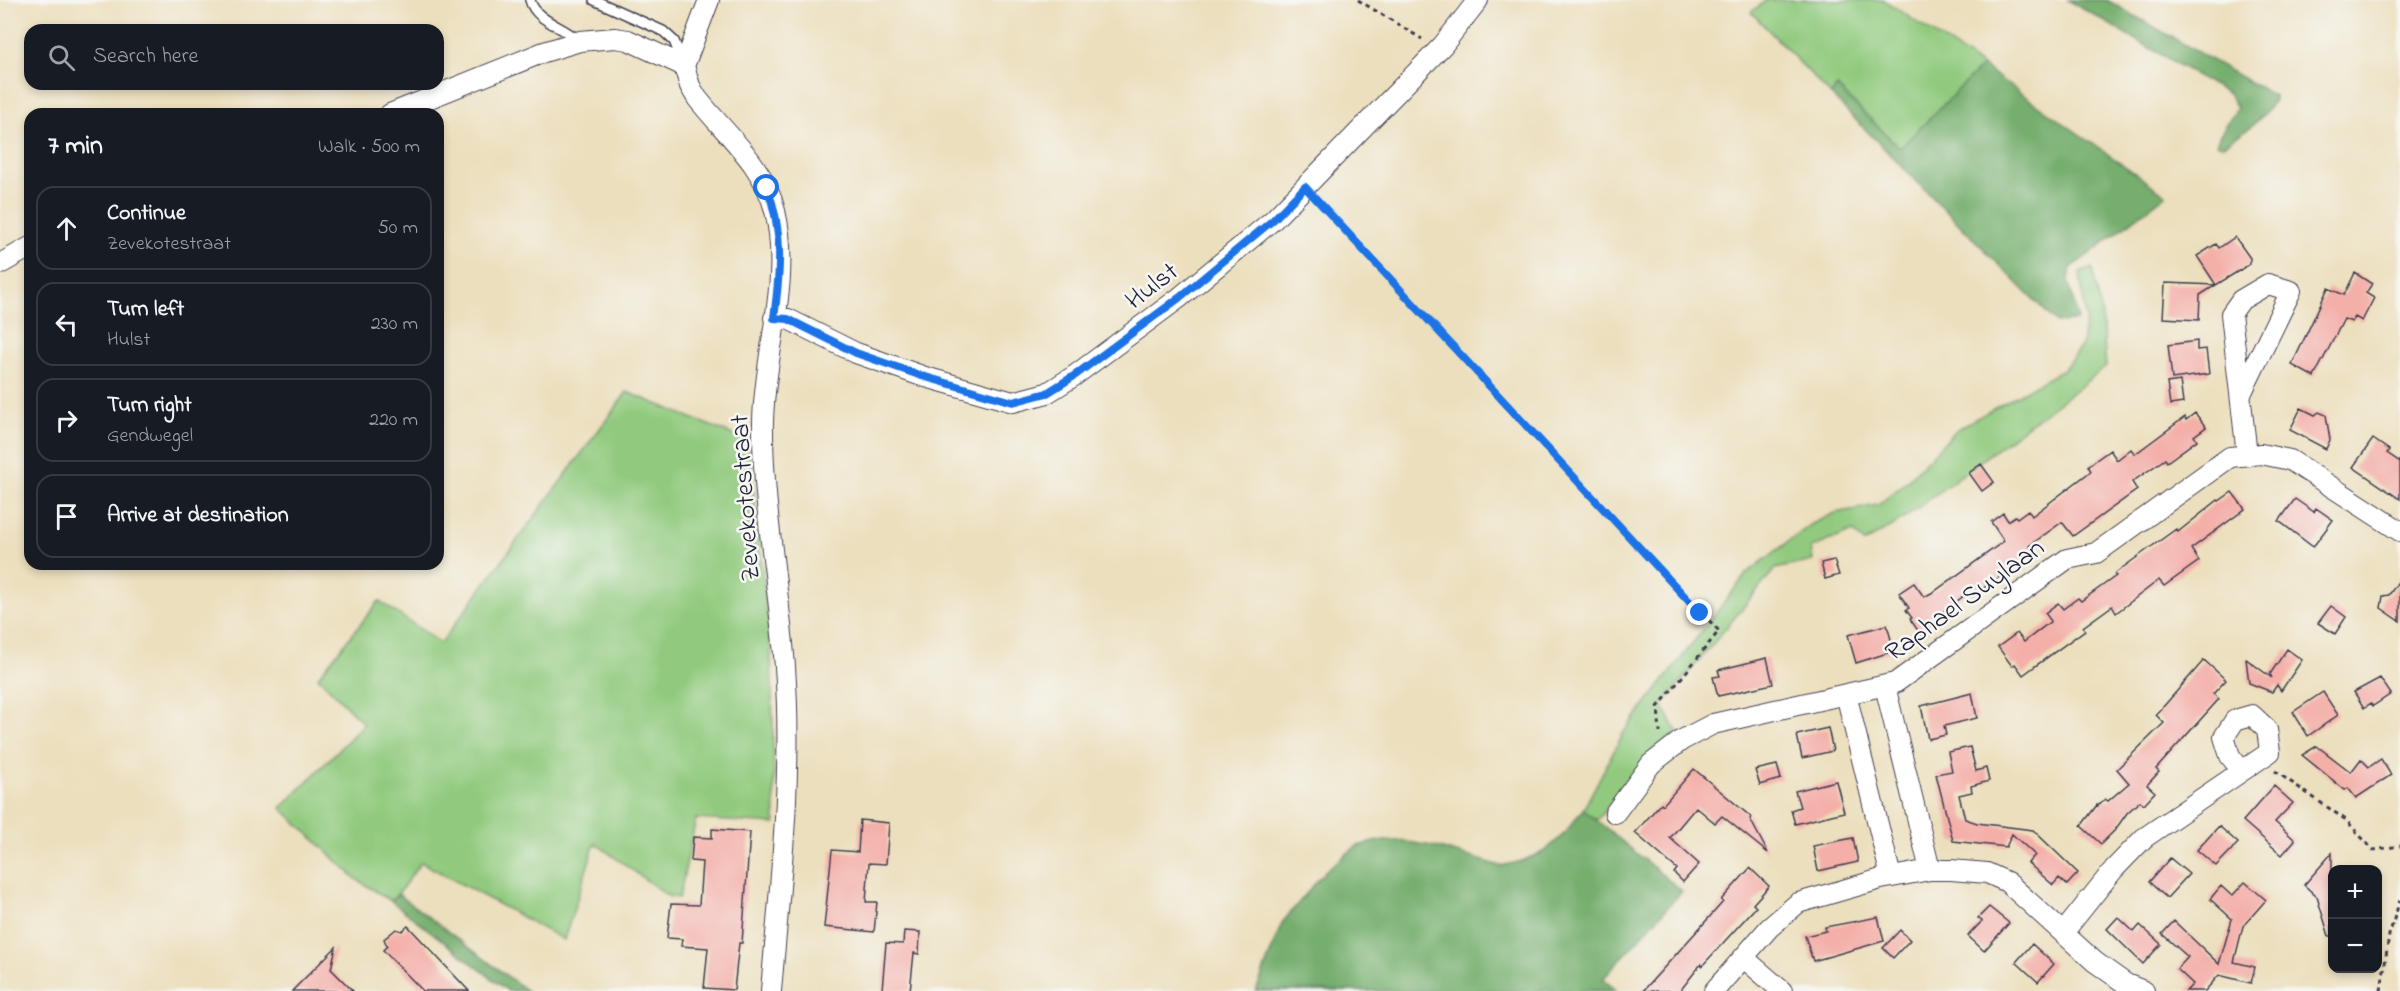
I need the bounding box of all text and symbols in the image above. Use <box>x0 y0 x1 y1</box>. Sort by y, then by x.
search box <box>24 24 444 90</box>
icon: search <box>45 41 78 74</box>
text: Search here <box>93 41 198 73</box>
text: 7 min <box>48 128 103 166</box>
text: Walk · 500 m <box>318 133 420 162</box>
route start <box>753 174 779 200</box>
text: Continue <box>107 198 186 230</box>
icon: ahead <box>50 212 83 245</box>
text: 50 m <box>377 214 418 243</box>
text: Zevekotestraat <box>107 230 231 259</box>
street label: Hulst <box>1118 254 1188 320</box>
text: Turn left <box>107 294 184 326</box>
icon: left <box>50 308 83 341</box>
text: 230 m <box>371 310 418 339</box>
text: Hulst <box>107 326 150 355</box>
text: Turn right <box>107 390 192 422</box>
icon: right <box>50 404 83 437</box>
text: 220 m <box>369 406 418 435</box>
street label: Zevekotestraat <box>721 413 772 583</box>
text: Gendwegel <box>107 422 193 451</box>
icon: arrive <box>50 500 83 533</box>
text: Arrive at destination <box>107 500 289 532</box>
street label: Raphael Suylaan <box>1878 530 2053 672</box>
route end <box>1686 599 1712 625</box>
map controls <box>2328 865 2382 973</box>
button: + <box>2328 865 2382 919</box>
button: − <box>2328 919 2382 973</box>

